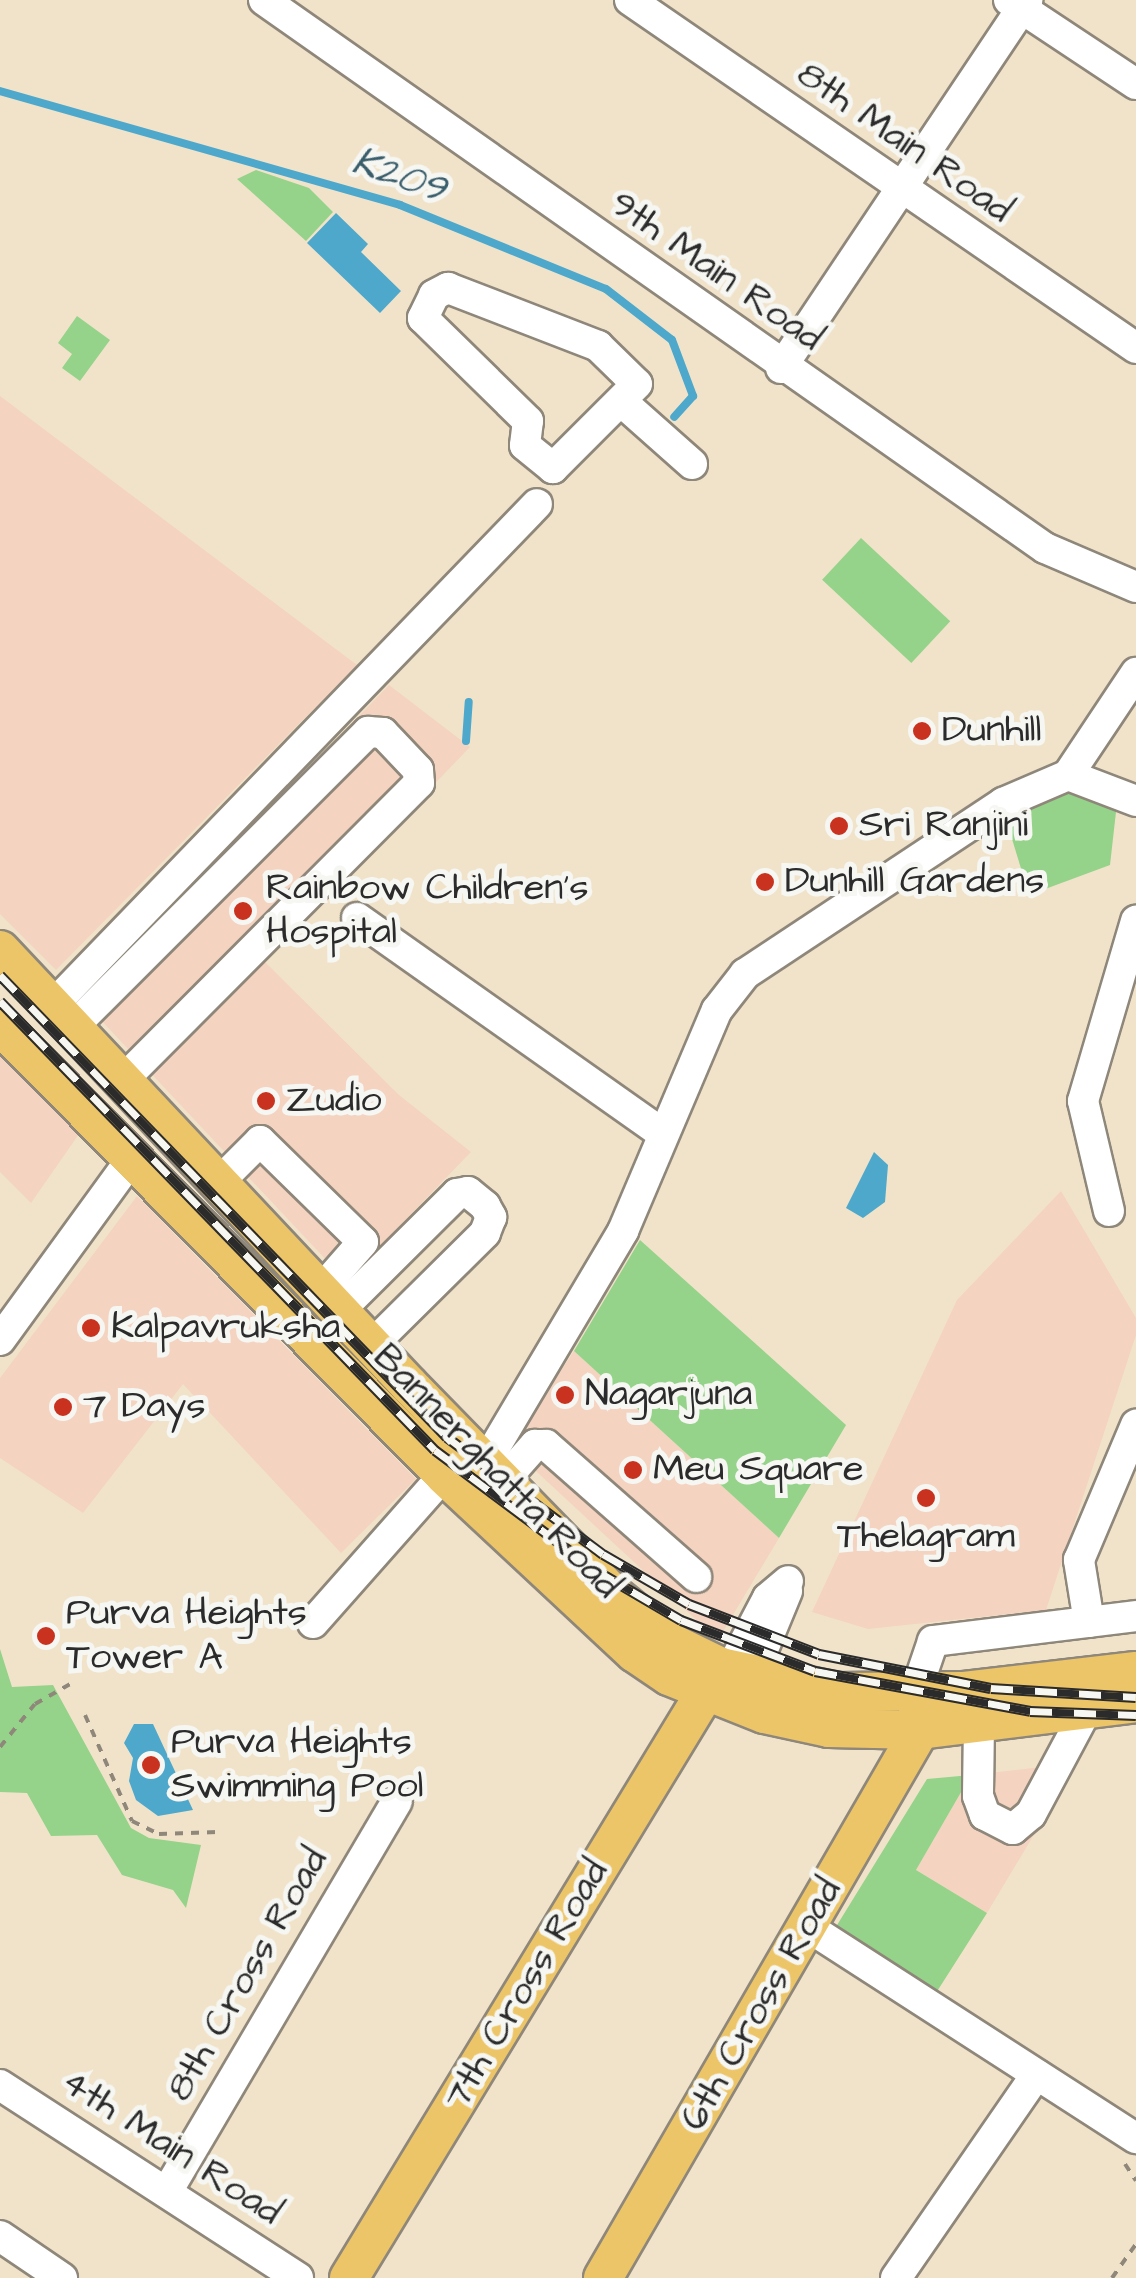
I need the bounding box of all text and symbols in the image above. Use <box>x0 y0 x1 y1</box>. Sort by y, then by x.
street label: 8th Main Road <box>788 52 1020 234</box>
water label: K209 <box>346 138 452 214</box>
street label: 9th Main Road <box>601 182 831 362</box>
place label: Dunhill <box>942 708 1041 754</box>
marker: Dunhill <box>911 720 933 742</box>
place label: Sri Ranjini <box>859 803 1028 849</box>
marker: Sri Ranjini <box>828 815 850 837</box>
place label: Dunhill Gardens <box>785 859 1044 905</box>
place label: Rainbow Children's Hospital <box>266 866 589 956</box>
marker: Dunhill Gardens <box>754 871 776 893</box>
marker: Rainbow Children's Hospital <box>230 898 256 924</box>
place label: Zudio <box>286 1078 382 1124</box>
marker: Zudio <box>255 1090 277 1112</box>
place label: Kalpavruksha <box>111 1305 340 1351</box>
marker: Kalpavruksha <box>80 1317 102 1339</box>
street label: Bannerghatta Road <box>363 1335 629 1609</box>
place label: Nagarjuna <box>585 1372 752 1418</box>
place label: 7 Days <box>83 1384 205 1430</box>
marker: Nagarjuna <box>554 1384 576 1406</box>
marker: 7 Days <box>52 1396 74 1418</box>
place label: Meu Square <box>653 1447 864 1493</box>
marker: Meu Square <box>622 1459 644 1481</box>
marker: Thelagram <box>915 1487 937 1509</box>
place label: Thelagram <box>837 1514 1015 1560</box>
place label: Purva Heights Tower A <box>66 1591 307 1680</box>
marker: Purva Heights Tower A <box>35 1625 57 1647</box>
place label: Purva Heights Swimming Pool <box>171 1720 424 1810</box>
marker: Purva Heights Swimming Pool <box>140 1754 162 1776</box>
street label: 8th Cross Road <box>157 1841 339 2109</box>
street label: 7th Cross Road <box>435 1852 619 2118</box>
street label: 6th Cross Road <box>671 1871 853 2139</box>
street label: 4th Main Road <box>52 2060 290 2236</box>

